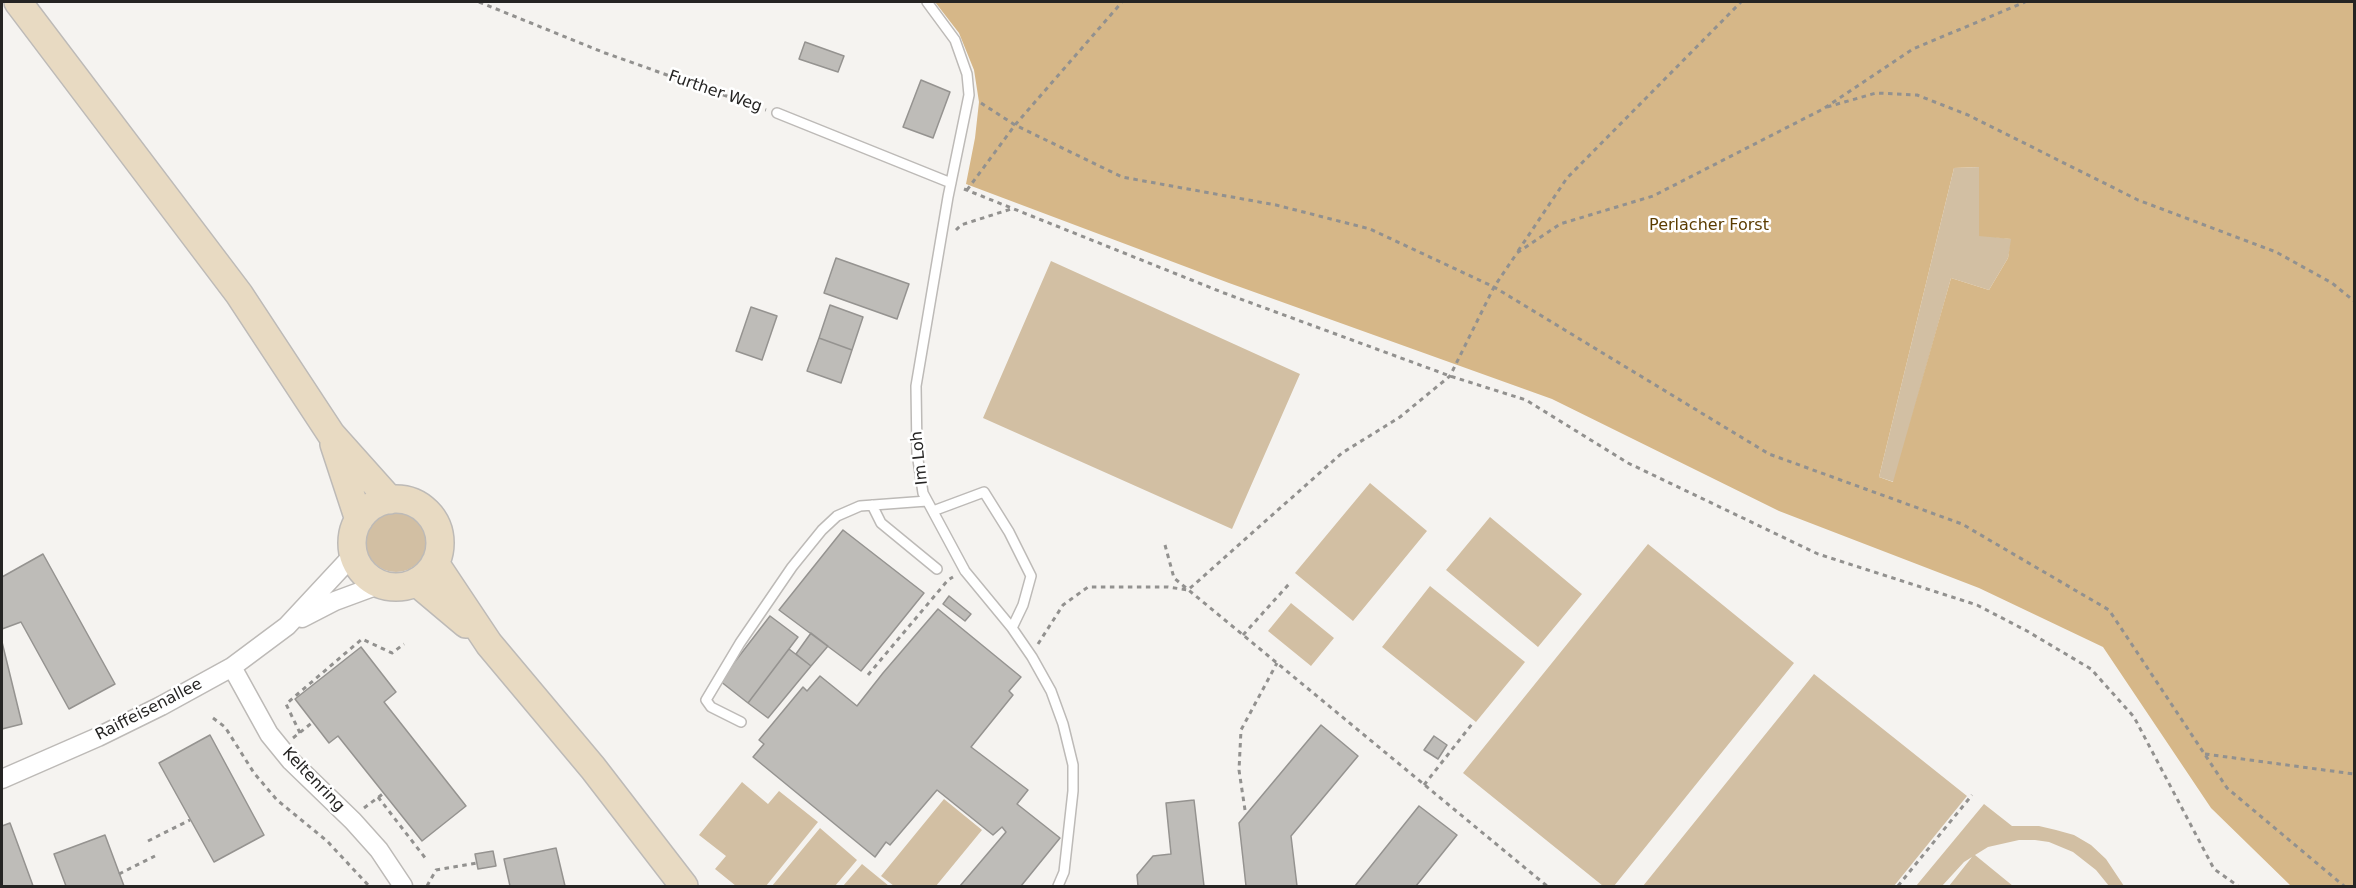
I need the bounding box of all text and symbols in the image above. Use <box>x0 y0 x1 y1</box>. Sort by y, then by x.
street label: Further Weg <box>666 67 764 117</box>
park label: Perlacher Forst <box>1649 216 1769 236</box>
street label: Im Loh <box>908 430 932 486</box>
street label: Raiffeisenallee <box>93 675 205 745</box>
street label: Keltenring <box>278 744 348 816</box>

